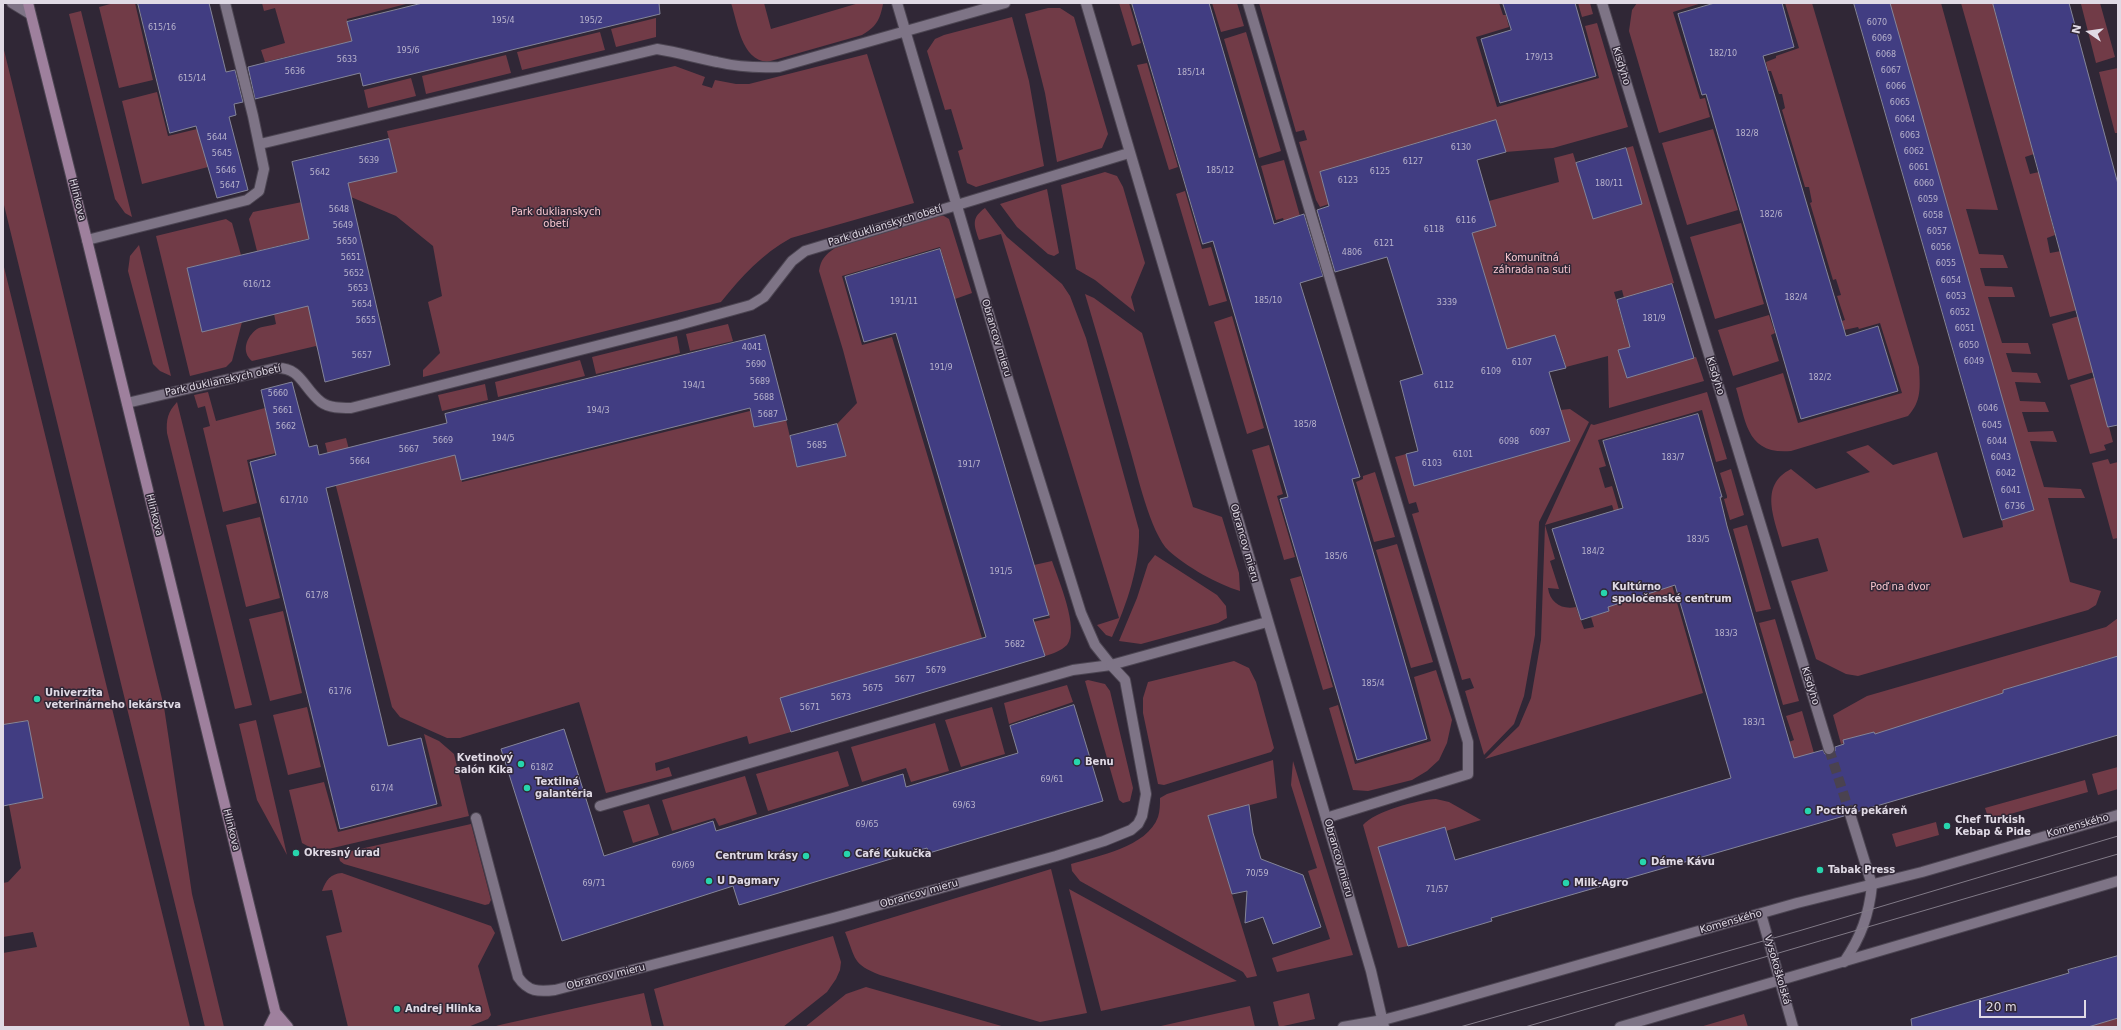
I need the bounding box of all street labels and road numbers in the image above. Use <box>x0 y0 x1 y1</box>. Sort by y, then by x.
street label: Kisdyho <box>1610 45 1632 87</box>
street label: Hlinkova <box>66 178 88 222</box>
street label: Park duklianskych obetí <box>827 203 943 249</box>
street label: Obrancov mieru <box>978 298 1014 378</box>
street label: Kisdyho <box>1704 355 1726 397</box>
street label: Park duklianskych obetí <box>164 363 282 399</box>
street label: Hlinkova <box>143 493 165 537</box>
street label: Obrancov mieru <box>1227 503 1261 583</box>
street label: Kisdyho <box>1799 665 1821 707</box>
street label: Hlinkova <box>220 808 242 852</box>
street label: Komenského <box>2046 811 2110 841</box>
street label: Obrancov mieru <box>1321 818 1355 898</box>
street label: Obrancov mieru <box>879 877 959 911</box>
street label: Komenského <box>1699 907 1763 937</box>
street label: Vysokoškolská <box>1761 934 1793 1006</box>
street label: Obrancov mieru <box>565 961 647 993</box>

